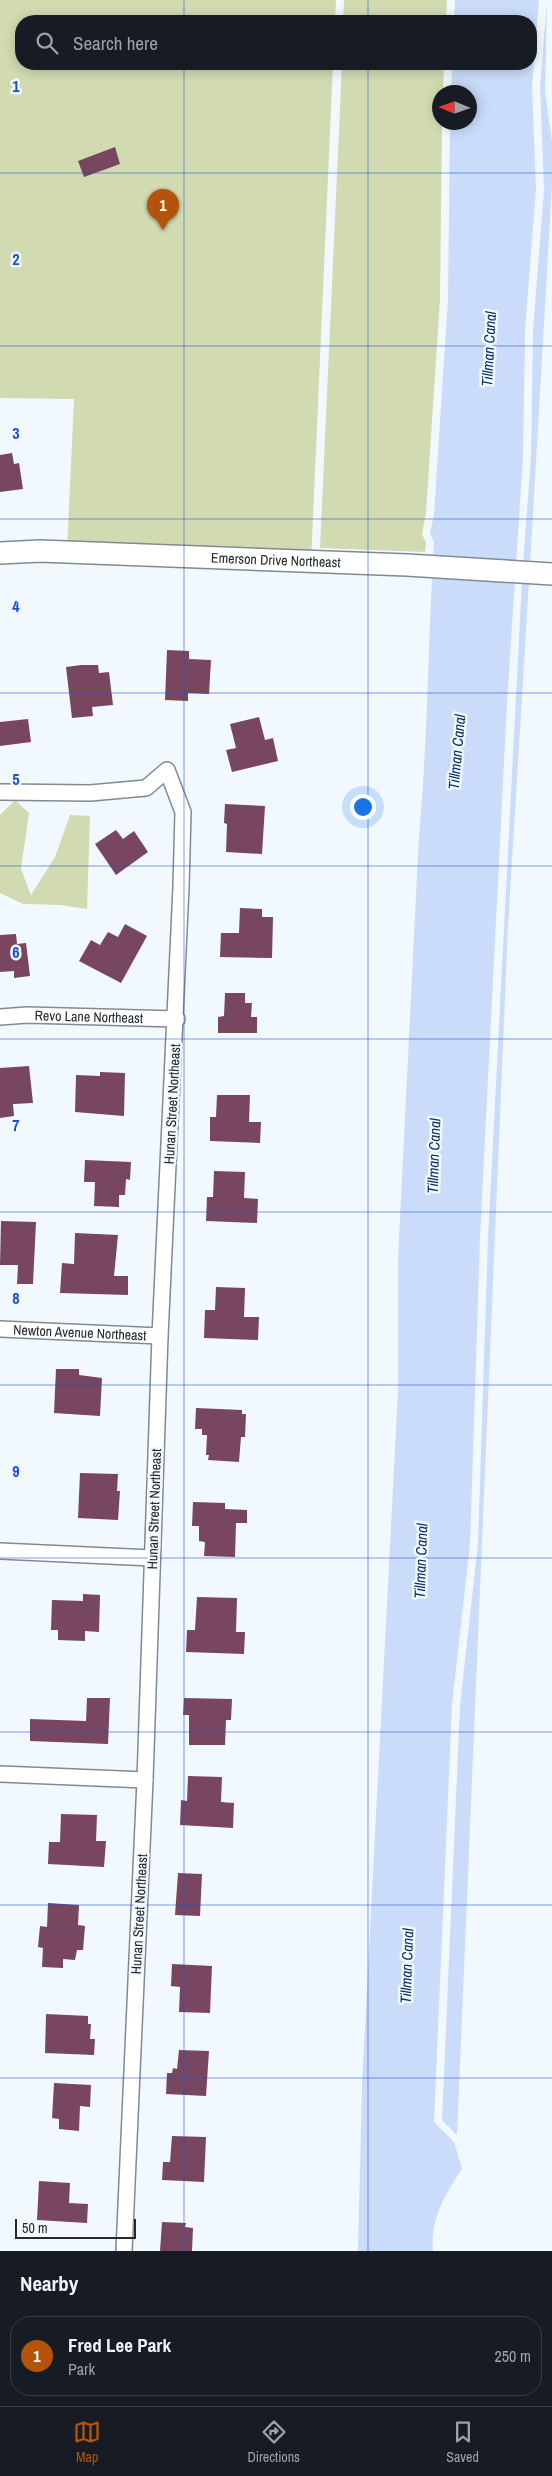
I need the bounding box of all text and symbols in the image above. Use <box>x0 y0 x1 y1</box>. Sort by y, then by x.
search box <box>15 15 537 70</box>
icon: search <box>33 29 61 57</box>
text: Search here <box>73 30 158 56</box>
text: 1 <box>12 75 20 97</box>
north arrow <box>432 85 477 130</box>
pin: 1 <box>147 189 179 230</box>
text: 2 <box>12 248 20 270</box>
water label: Tillman Canal <box>476 311 501 387</box>
text: 3 <box>12 422 20 444</box>
street label: Emerson Drive Northeast <box>211 549 341 571</box>
text: 4 <box>12 595 20 617</box>
water label: Tillman Canal <box>443 713 470 790</box>
text: 5 <box>12 768 20 790</box>
your location <box>350 794 376 820</box>
text: 6 <box>12 941 20 963</box>
street label: Revo Lane Northeast <box>34 1006 143 1027</box>
street label: Hunan Street Northeast <box>160 1043 184 1165</box>
text: 7 <box>12 1114 20 1136</box>
water label: Tillman Canal <box>422 1118 445 1194</box>
text: 8 <box>12 1287 20 1309</box>
street label: Newton Avenue Northeast <box>13 1321 147 1344</box>
street label: Hunan Street Northeast <box>143 1448 165 1570</box>
text: 9 <box>12 1460 20 1482</box>
water label: Tillman Canal <box>409 1523 432 1599</box>
street label: Hunan Street Northeast <box>127 1853 151 1975</box>
water label: Tillman Canal <box>395 1928 418 2004</box>
scale bar <box>15 2216 136 2239</box>
text: 50 m <box>22 2219 48 2237</box>
text: Nearby <box>20 2269 78 2298</box>
text: Fred Lee Park <box>68 2332 171 2358</box>
text: 1 <box>33 2345 41 2367</box>
text: 250 m <box>495 2345 531 2367</box>
text: Park <box>68 2358 95 2380</box>
tab: Map <box>73 2418 101 2466</box>
tab: Directions <box>248 2418 300 2466</box>
tab: Saved <box>446 2418 479 2466</box>

